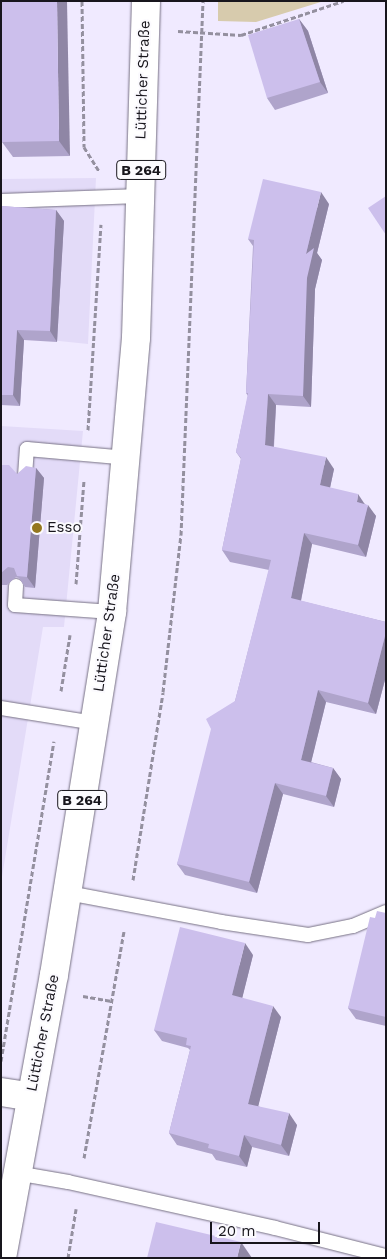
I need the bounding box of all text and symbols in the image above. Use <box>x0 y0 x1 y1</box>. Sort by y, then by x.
street label: Lütticher Straße <box>132 20 154 140</box>
road number: B 264 <box>116 158 166 182</box>
place label: Esso <box>47 519 81 537</box>
marker: Esso <box>31 522 43 534</box>
street label: Lütticher Straße <box>90 573 124 693</box>
road number: B 264 <box>57 788 107 812</box>
street label: Lütticher Straße <box>23 973 63 1093</box>
scale bar <box>212 1212 322 1244</box>
text: 20 m <box>218 1222 256 1240</box>

